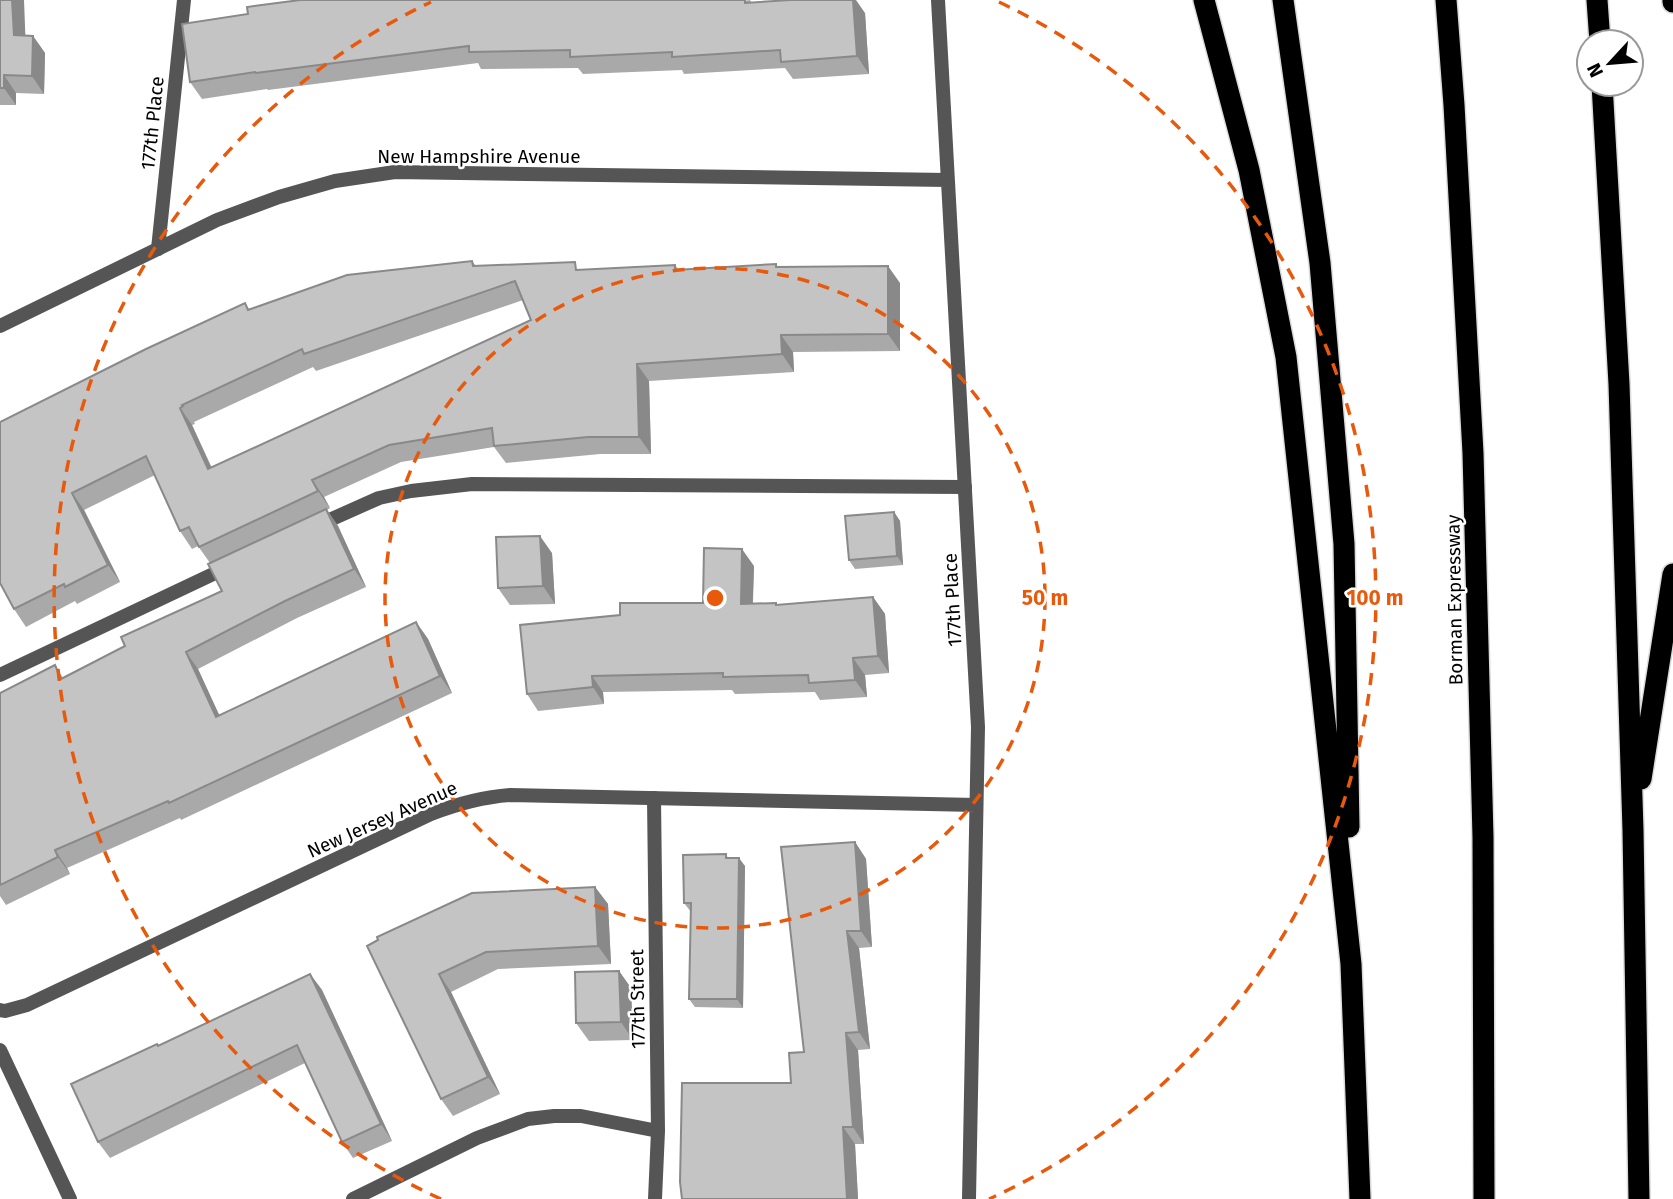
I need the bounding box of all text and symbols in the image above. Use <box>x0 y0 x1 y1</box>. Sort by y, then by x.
north arrow <box>1575 28 1645 98</box>
text: N <box>1582 60 1608 81</box>
street label: 177th Place <box>136 75 169 171</box>
street label: New Hampshire Avenue <box>377 145 581 168</box>
street label: Borman Expressway <box>1442 514 1467 686</box>
street label: 177th Place <box>939 553 966 647</box>
text: 50 m <box>1022 585 1068 611</box>
text: 100 m <box>1346 585 1404 611</box>
centre of rings <box>703 586 727 610</box>
street label: New Jersey Avenue <box>304 776 461 863</box>
street label: 177th Street <box>625 949 650 1049</box>

